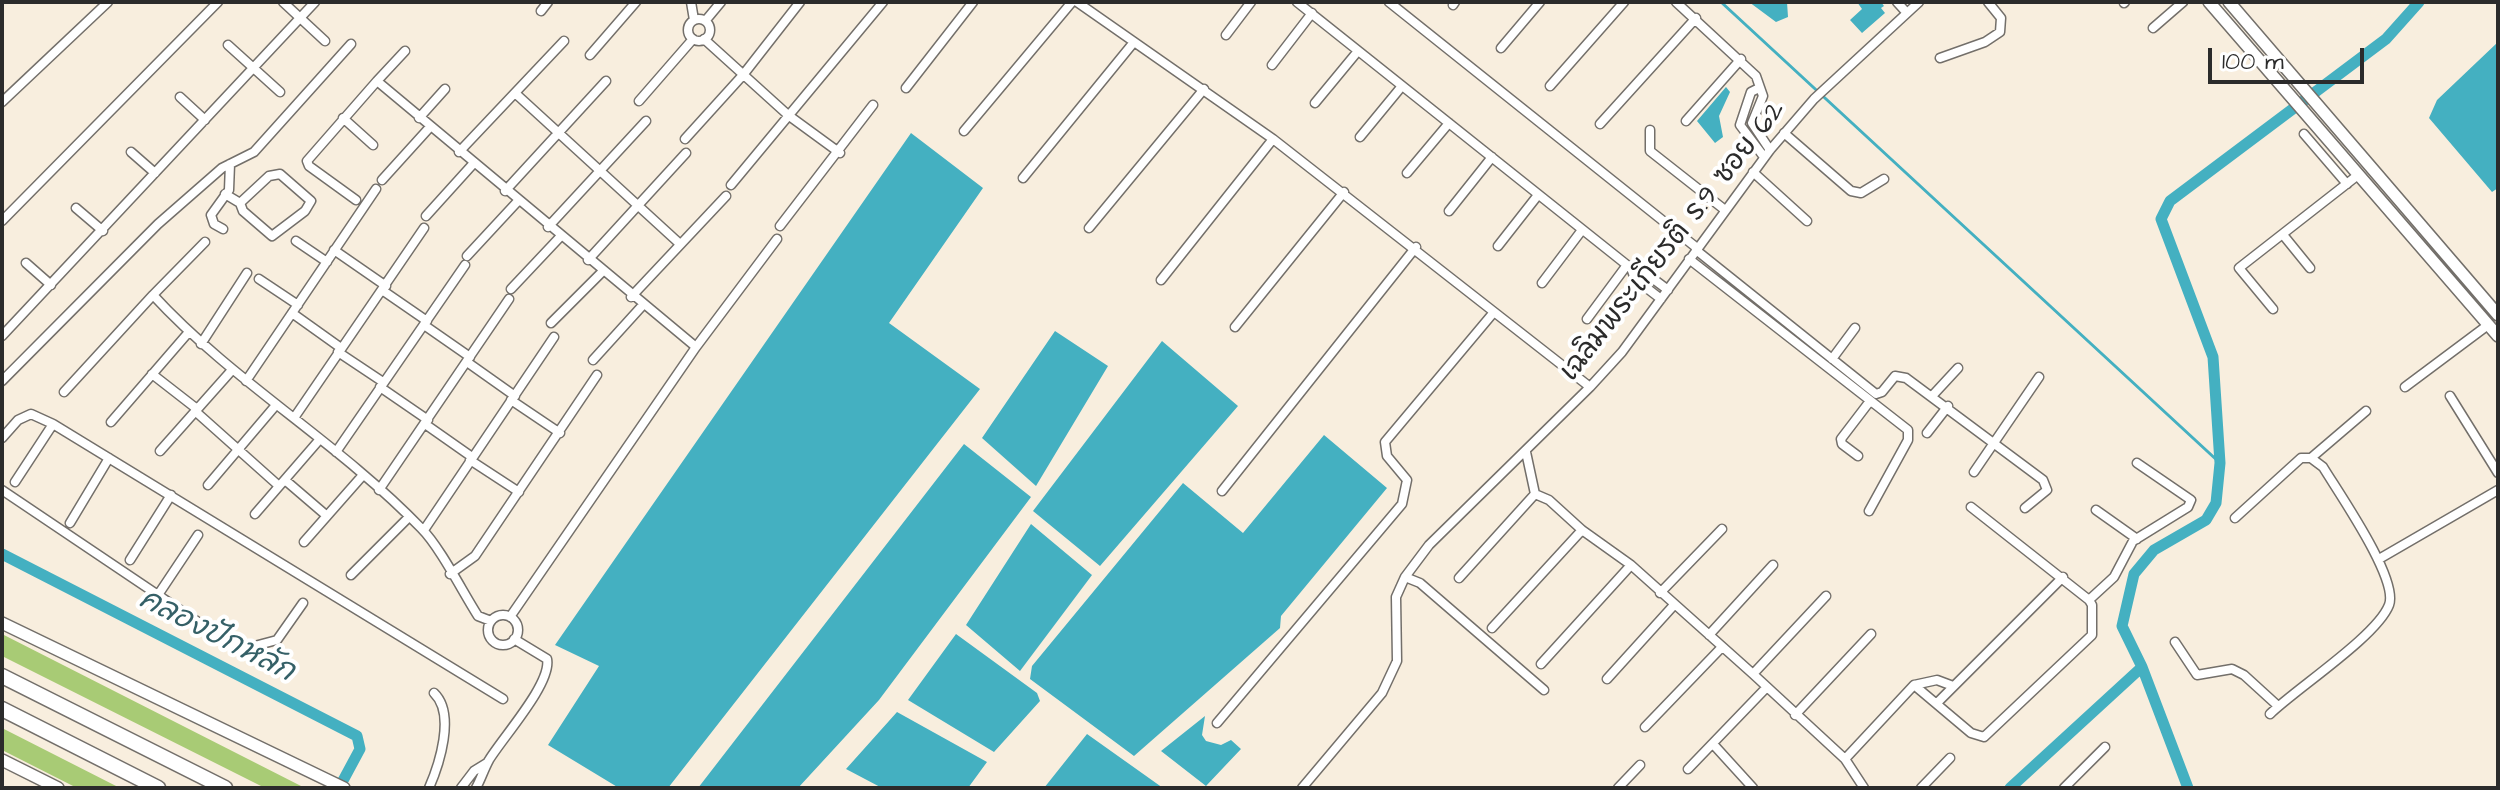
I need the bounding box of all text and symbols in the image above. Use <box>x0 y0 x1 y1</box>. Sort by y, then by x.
scale bar <box>2212 32 2368 82</box>
text: 100 m <box>2222 45 2284 79</box>
street label: เฉลิมพระเกียรติ ร.9 ซอย 62 <box>1554 95 1794 389</box>
water label: คลองปักหลัก <box>132 583 300 691</box>

